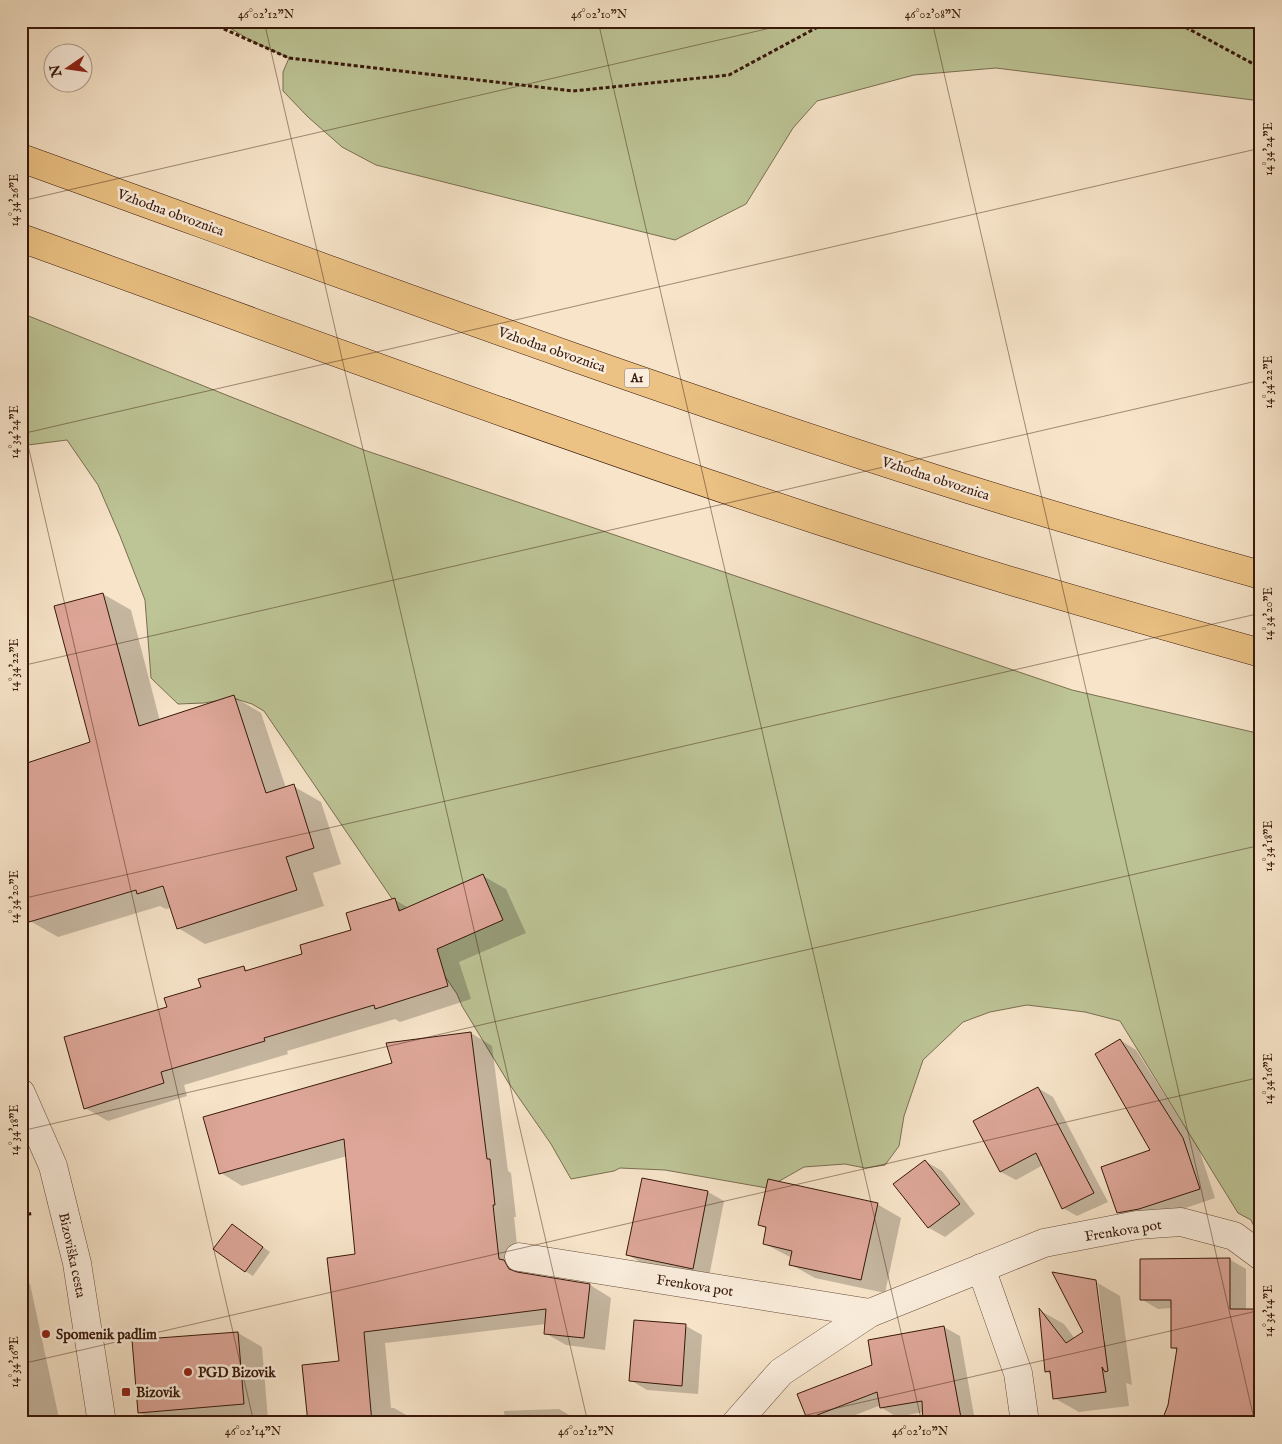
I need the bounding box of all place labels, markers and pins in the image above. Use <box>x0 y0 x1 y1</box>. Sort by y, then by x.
place label: Spomenik padlim <box>56 1326 157 1344</box>
marker: Spomenik padlim <box>40 1328 52 1340</box>
place label: PGD Bizovik <box>198 1364 276 1382</box>
marker: PGD Bizovik <box>182 1366 194 1378</box>
place label: Bizovik <box>136 1384 181 1402</box>
marker: Bizovik <box>120 1386 132 1398</box>

